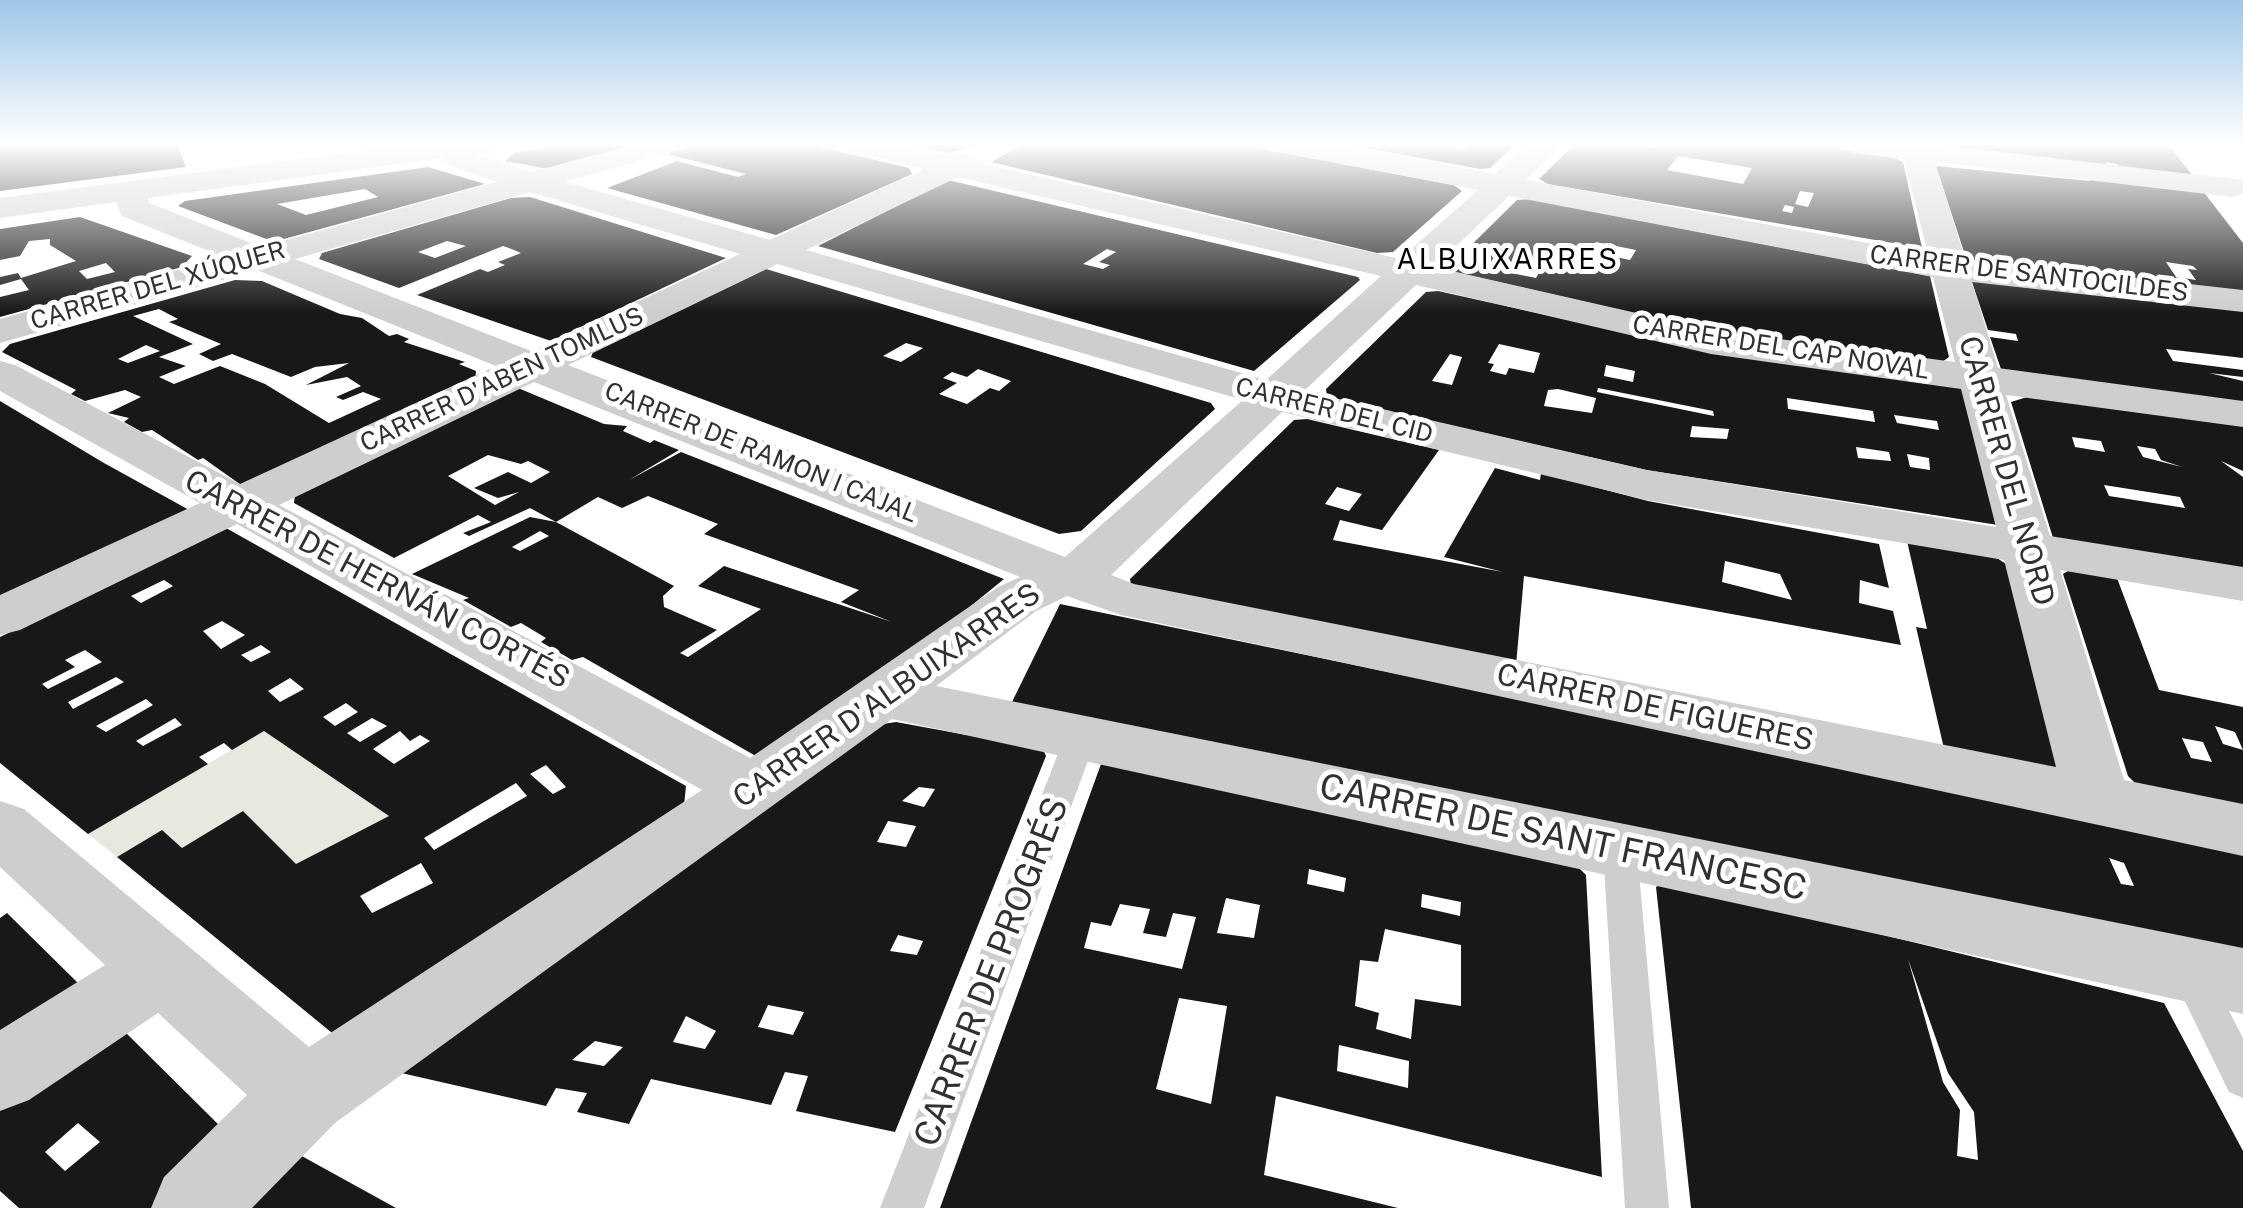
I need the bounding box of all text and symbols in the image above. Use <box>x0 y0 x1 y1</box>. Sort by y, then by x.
street label: CARRER DEL XÚQUER <box>27 235 289 337</box>
street label: CARRER DE SANTOCILDES <box>1868 240 2190 308</box>
district label: ALBUIXARRES <box>1396 243 1620 277</box>
street label: CARRER D'ABEN TOMLUS <box>356 301 648 459</box>
street label: CARRER DEL CAP NOVAL <box>1630 310 1932 386</box>
street label: CARRER DEL NORD <box>1950 332 2062 610</box>
street label: CARRER DEL CID <box>1232 372 1436 450</box>
street label: CARRER DE RAMON I CAJAL <box>600 376 922 530</box>
street label: CARRER DE HERNÁN CORTÉS <box>179 463 575 697</box>
street label: CARRER D'ALBUIXARRES <box>727 576 1047 816</box>
street label: CARRER DE FIGUERES <box>1494 657 1816 759</box>
street label: CARRER DE SANT FRANCESC <box>1316 766 1810 910</box>
street label: CARRER DE PROGRÉS <box>906 792 1078 1152</box>

